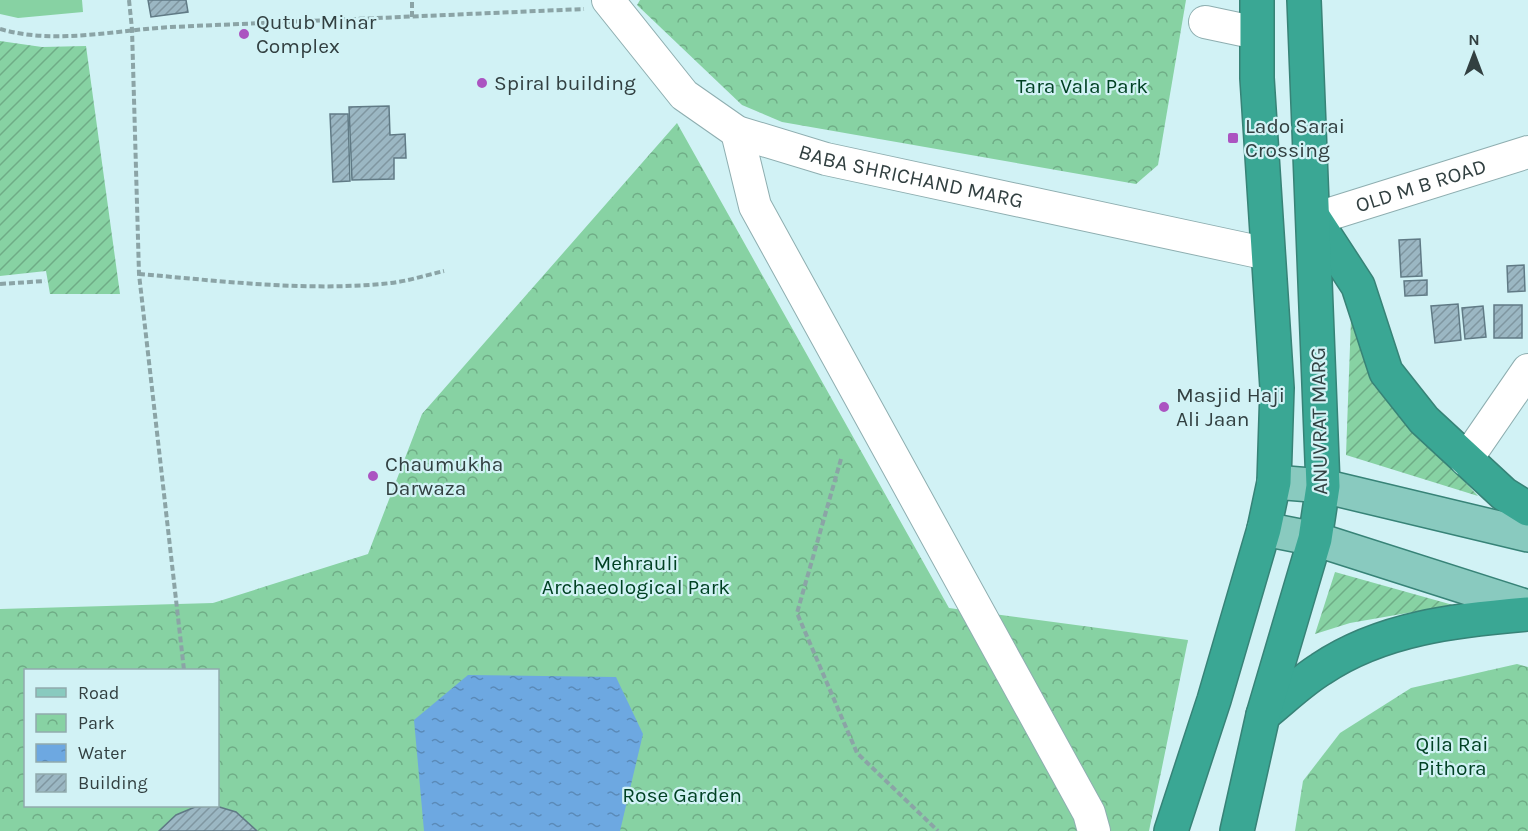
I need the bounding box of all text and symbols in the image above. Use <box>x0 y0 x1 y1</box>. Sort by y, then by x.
place label: Qutub Minar Complex <box>256 10 377 58</box>
north arrow <box>1444 24 1504 84</box>
marker: Qutub Minar Complex <box>237 27 251 41</box>
text: N <box>1468 30 1480 49</box>
place label: Spiral building <box>494 71 636 95</box>
park label: Tara Vala Park <box>1016 74 1148 98</box>
marker: Spiral building <box>475 76 489 90</box>
place label: Lado Sarai Crossing <box>1245 114 1345 162</box>
marker: Lado Sarai Crossing <box>1226 131 1240 145</box>
street label: BABA SHRICHAND MARG <box>796 139 1025 213</box>
street label: OLD M B ROAD <box>1353 154 1489 217</box>
street label: ANUVRAT MARG <box>1306 347 1332 495</box>
place label: Masjid Haji Ali Jaan <box>1176 383 1285 431</box>
marker: Masjid Haji Ali Jaan <box>1157 400 1171 414</box>
place label: Chaumukha Darwaza <box>385 452 503 500</box>
marker: Chaumukha Darwaza <box>366 469 380 483</box>
park label: Mehrauli Archaeological Park <box>542 551 730 599</box>
legend <box>24 669 219 807</box>
text: Road <box>78 682 119 704</box>
text: Park <box>78 712 115 734</box>
park label: Qila Rai Pithora <box>1415 732 1489 780</box>
text: Water <box>78 742 126 764</box>
text: Building <box>78 772 148 794</box>
park label: Rose Garden <box>622 783 742 807</box>

